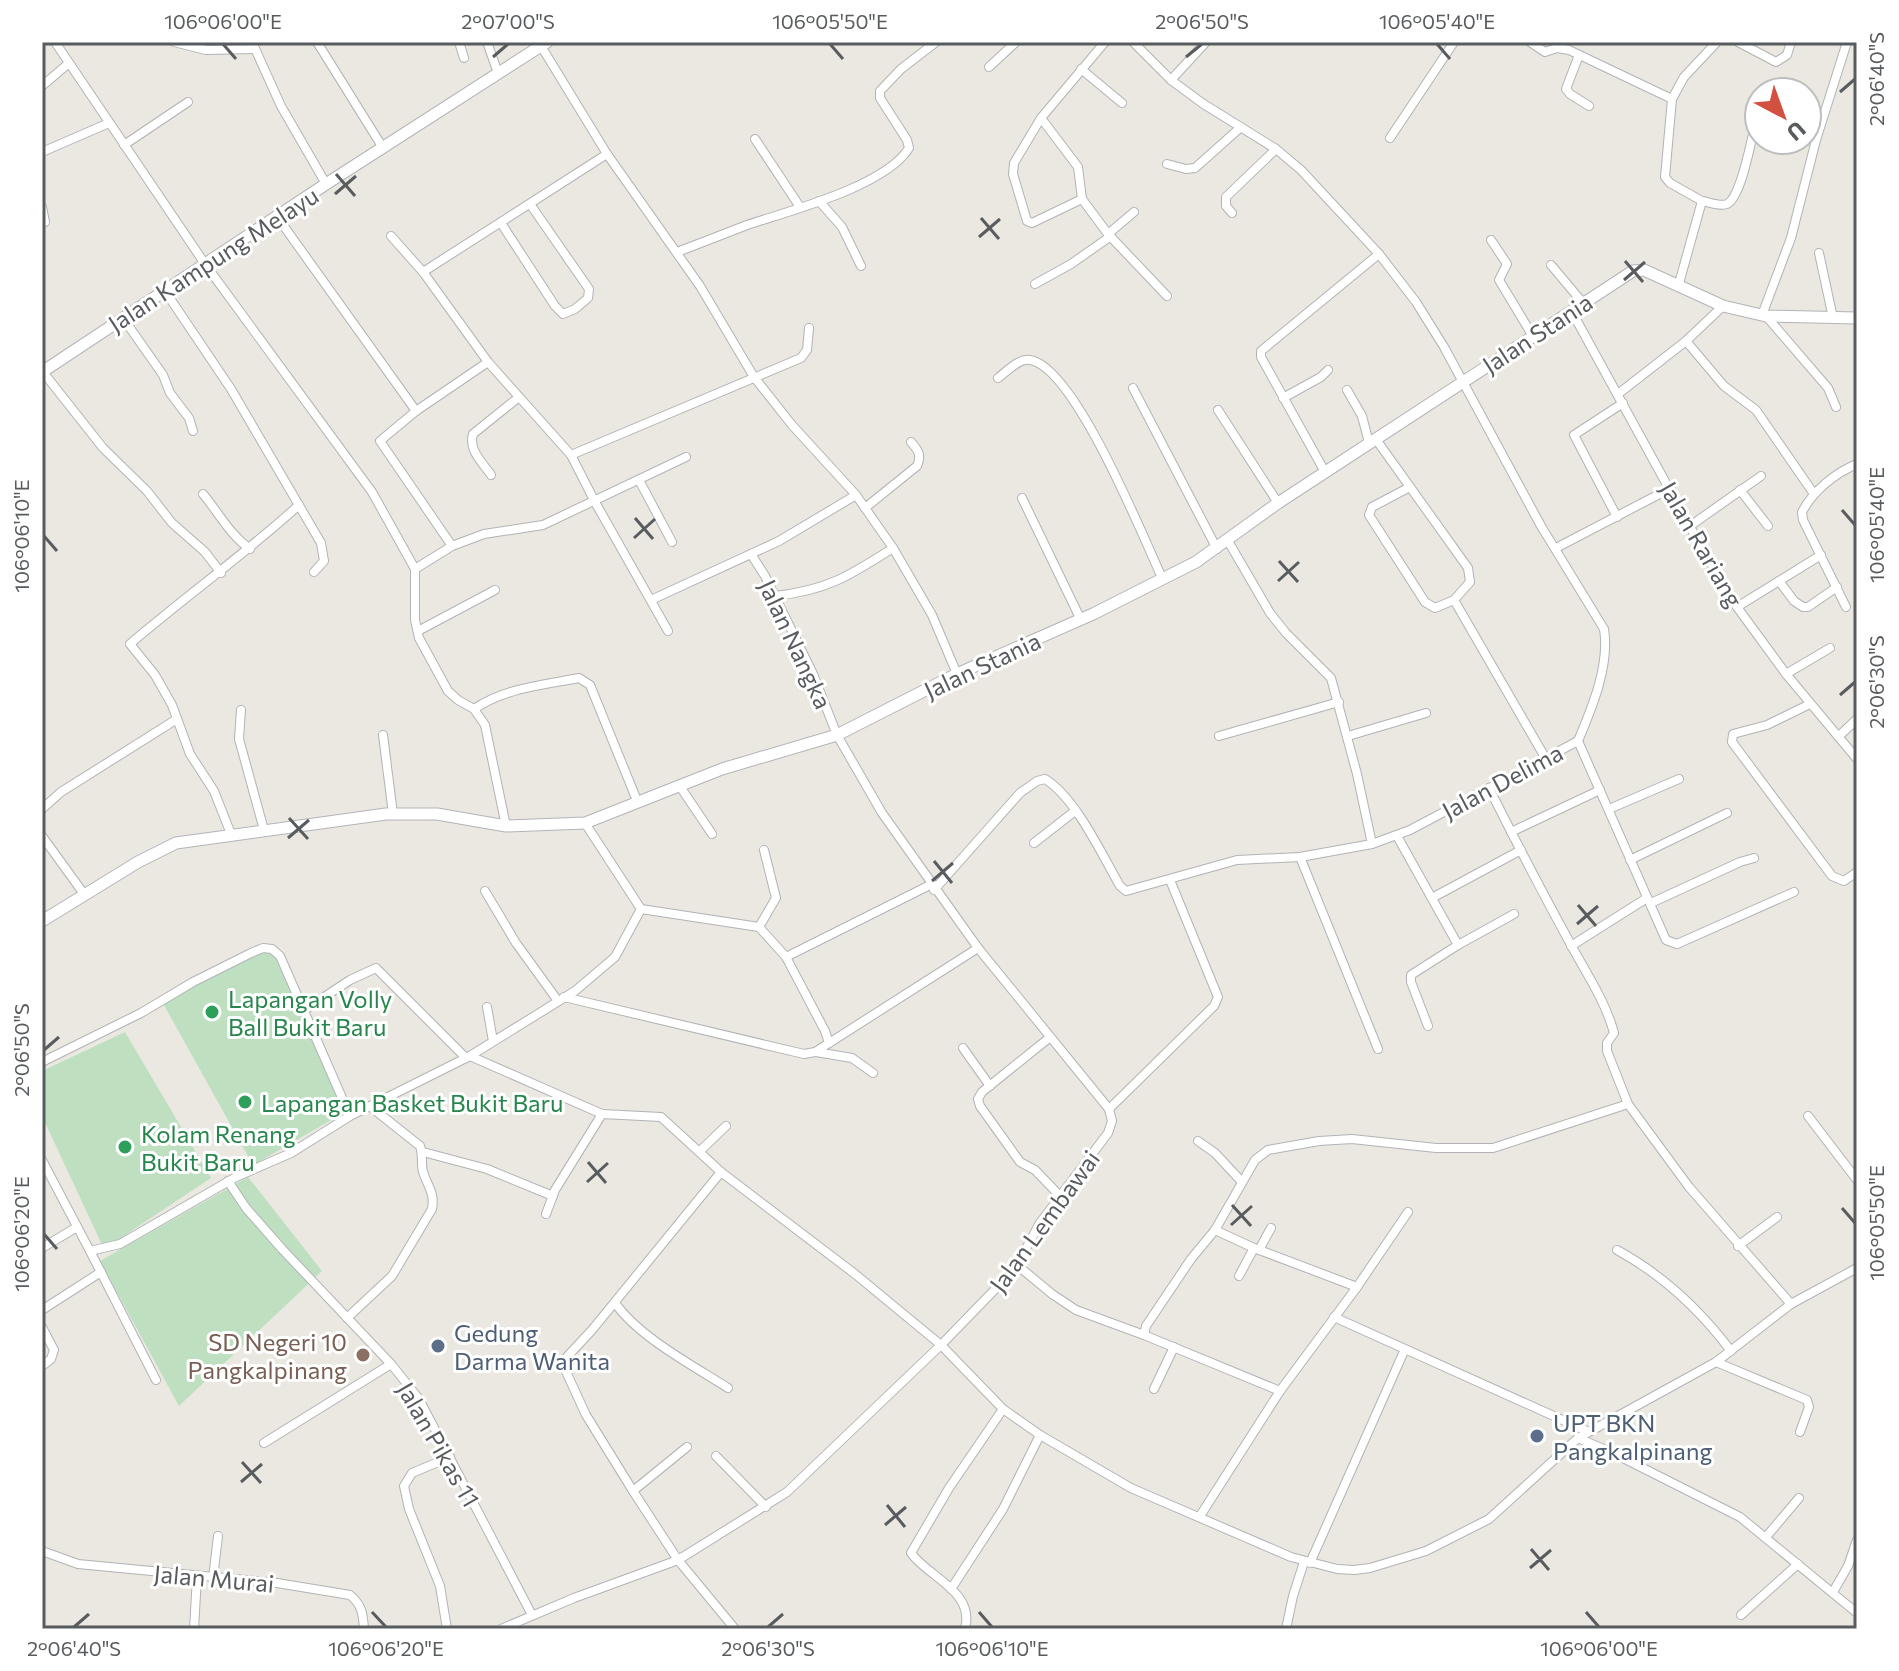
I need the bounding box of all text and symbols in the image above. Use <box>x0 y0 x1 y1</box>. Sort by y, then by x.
text: 106°06'00"E <box>164 9 282 33</box>
text: 2°07'00"S <box>461 9 555 33</box>
text: 106°05'50"E <box>772 9 888 33</box>
text: 2°06'50"S <box>1155 9 1249 33</box>
text: 106°05'40"E <box>1379 9 1495 33</box>
text: 2°06'40"S <box>1864 32 1888 126</box>
north arrow <box>1743 76 1823 156</box>
text: U <box>1782 116 1811 147</box>
street label: Jalan Kampung Melayu <box>102 180 324 338</box>
street label: Jalan Stania <box>1477 287 1597 379</box>
text: 106°05'40"E <box>1864 467 1888 583</box>
street label: Jalan Rariang <box>1654 476 1750 612</box>
text: 106°06'10"E <box>9 479 33 593</box>
street label: Jalan Nangka <box>753 575 839 713</box>
street label: Jalan Stania <box>919 625 1045 705</box>
text: 2°06'30"S <box>1864 635 1888 729</box>
street label: Jalan Delima <box>1437 737 1567 825</box>
place label: Lapangan Volly Ball Bukit Baru <box>228 984 392 1041</box>
text: 2°06'50"S <box>9 1003 33 1097</box>
marker: Lapangan Volly Ball Bukit Baru <box>203 1003 221 1021</box>
place label: Lapangan Basket Bukit Baru <box>261 1088 563 1117</box>
marker: Lapangan Basket Bukit Baru <box>236 1093 254 1111</box>
place label: Kolam Renang Bukit Baru <box>141 1119 296 1176</box>
marker: Kolam Renang Bukit Baru <box>116 1138 134 1156</box>
street label: Jalan Lembawai <box>983 1145 1105 1297</box>
text: 106°05'50"E <box>1864 1165 1888 1281</box>
text: 106°06'20"E <box>9 1176 33 1292</box>
place label: Gedung Darma Wanita <box>454 1318 610 1375</box>
place label: SD Negeri 10 Pangkalpinang <box>188 1327 347 1384</box>
marker: Gedung Darma Wanita <box>429 1337 447 1355</box>
marker: SD Negeri 10 Pangkalpinang <box>354 1346 372 1364</box>
street label: Jalan Pikas 11 <box>392 1376 486 1512</box>
place label: UPT BKN Pangkalpinang <box>1553 1408 1712 1465</box>
marker: UPT BKN Pangkalpinang <box>1528 1427 1546 1445</box>
street label: Jalan Murai <box>153 1558 275 1598</box>
text: 2°06'40"S <box>27 1636 121 1660</box>
text: 106°06'20"E <box>328 1636 444 1660</box>
text: 2°06'30"S <box>721 1636 815 1660</box>
text: 106°06'10"E <box>935 1636 1049 1660</box>
text: 106°06'00"E <box>1540 1636 1658 1660</box>

